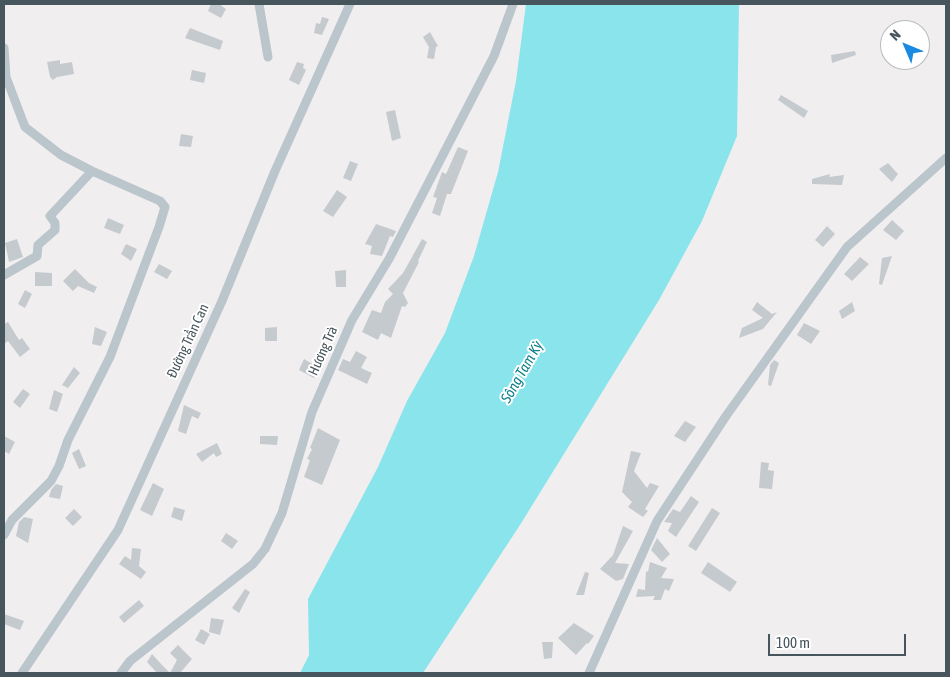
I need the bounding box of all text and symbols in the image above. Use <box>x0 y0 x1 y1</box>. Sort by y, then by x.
north arrow <box>880 20 930 70</box>
text: N <box>887 27 904 44</box>
street label: Đường Trần Can <box>164 301 212 381</box>
street label: Hương Trà <box>305 324 341 378</box>
water label: Sông Tam Kỳ <box>497 338 547 406</box>
scale bar <box>770 624 908 656</box>
text: 100 m <box>776 634 810 651</box>

